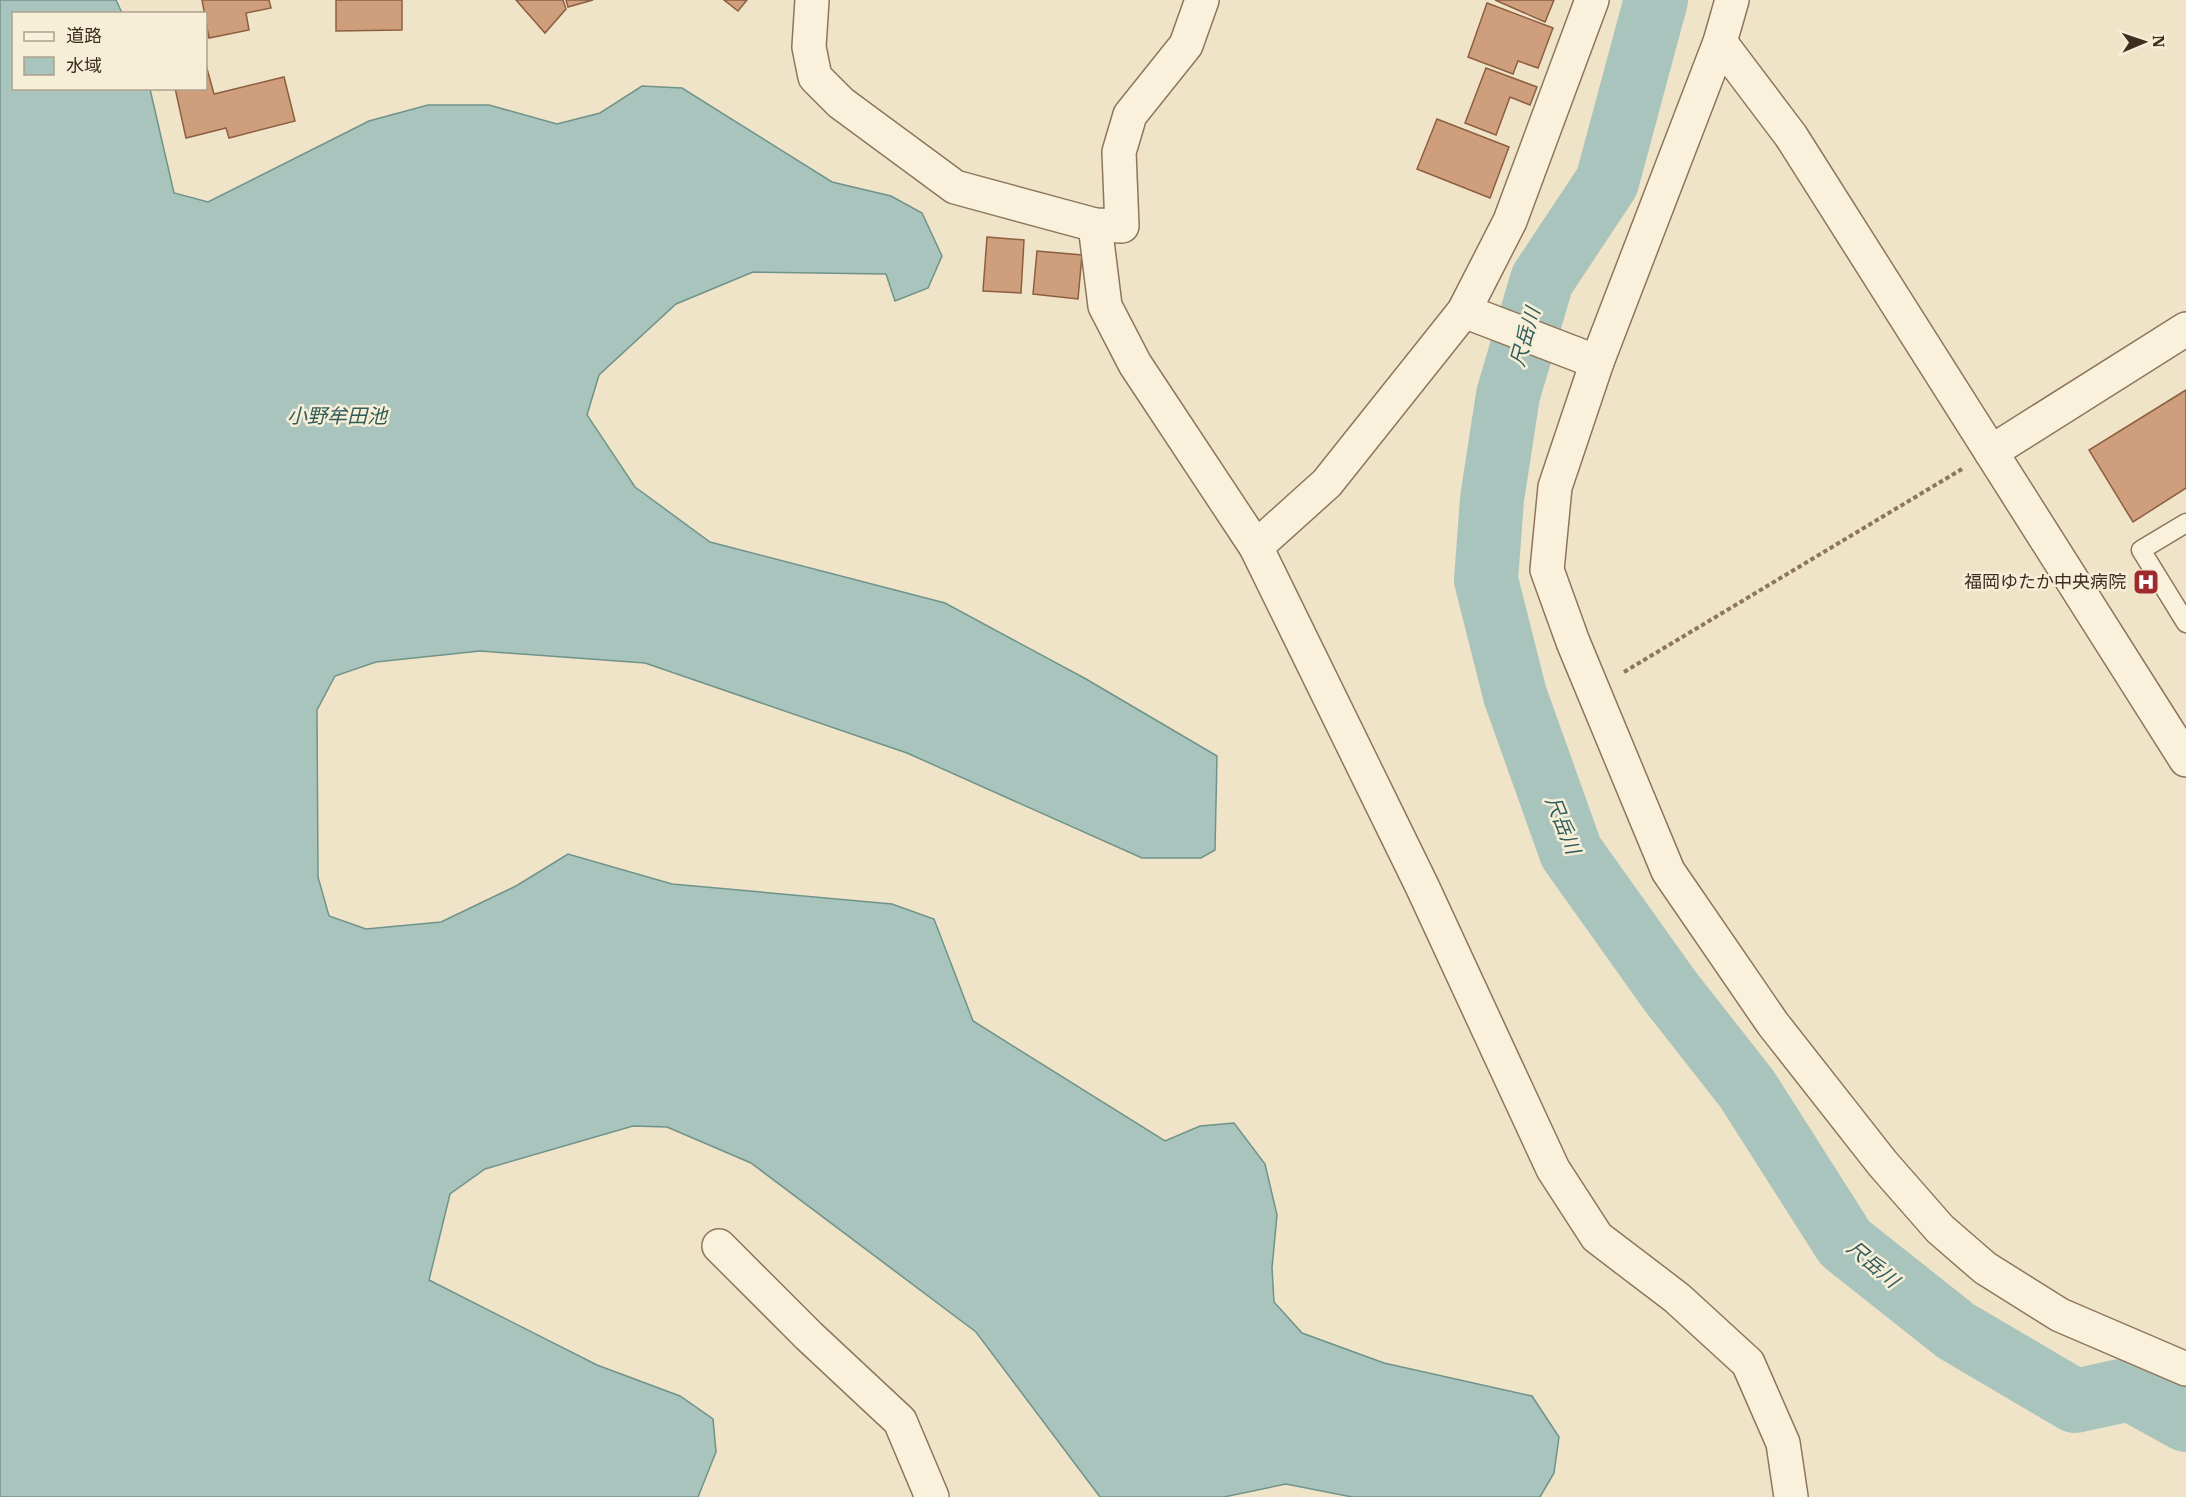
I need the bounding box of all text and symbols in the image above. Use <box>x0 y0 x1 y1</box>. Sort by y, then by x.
legend <box>12 12 207 90</box>
north arrow <box>2114 12 2174 72</box>
text: 道路 <box>66 24 102 47</box>
text: N <box>2149 35 2169 48</box>
text: 水域 <box>66 54 102 77</box>
water label: 尺岳川 <box>1503 302 1546 369</box>
water label: 小野牟田池 <box>287 402 389 429</box>
hospital icon: 福岡ゆたか中央病院 <box>2131 567 2161 597</box>
place label: 福岡ゆたか中央病院 <box>1964 570 2126 593</box>
water label: 尺岳川 <box>1540 792 1588 860</box>
water label: 尺岳川 <box>1842 1234 1907 1295</box>

